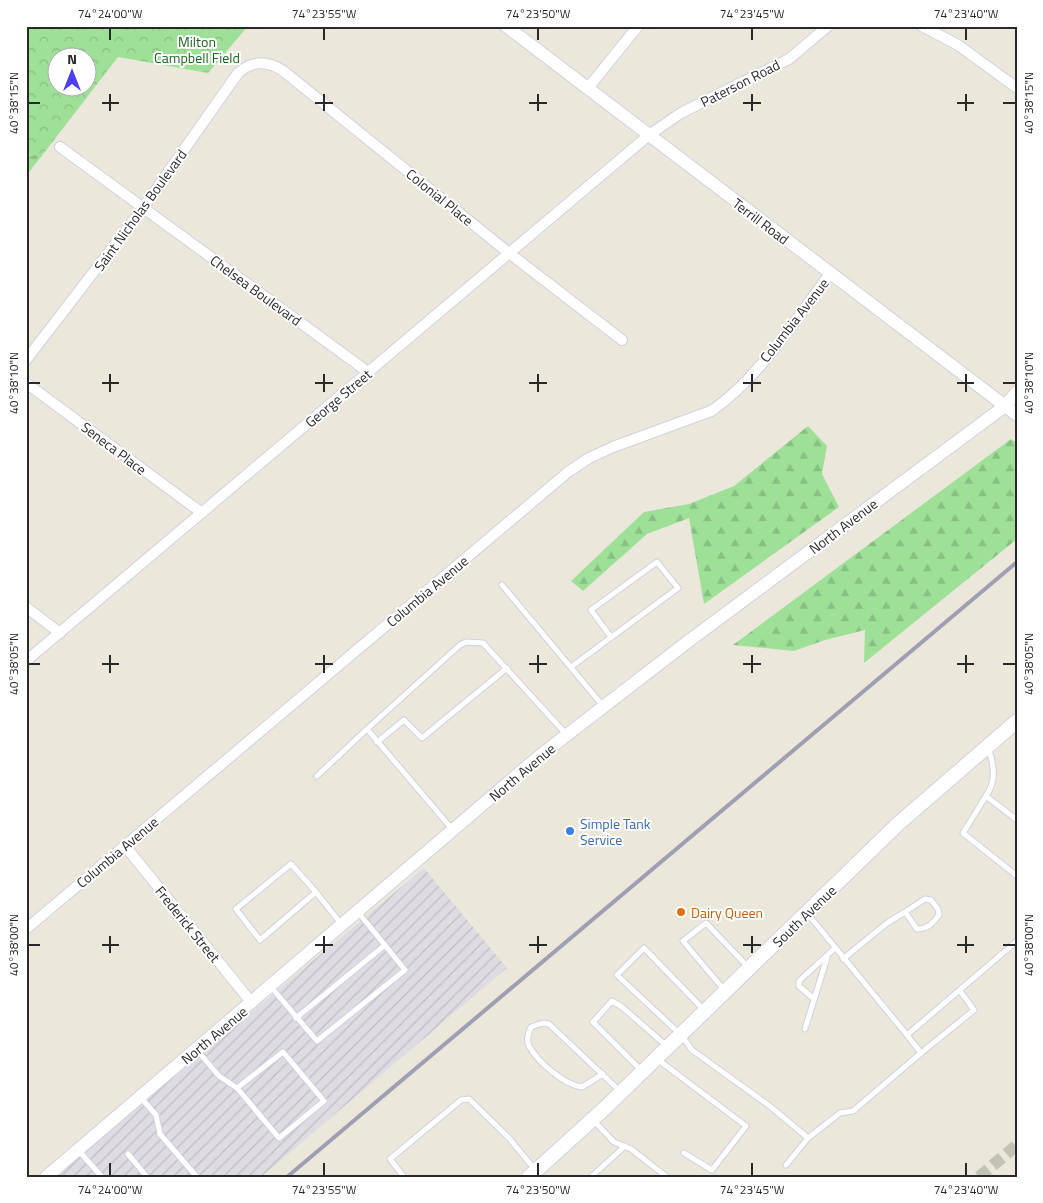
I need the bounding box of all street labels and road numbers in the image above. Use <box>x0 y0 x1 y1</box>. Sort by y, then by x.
street label: Paterson Road <box>697 54 783 112</box>
street label: Saint Nicholas Boulevard <box>89 145 191 275</box>
street label: Colonial Place <box>402 163 478 231</box>
street label: Terrill Road <box>728 193 794 249</box>
street label: Chelsea Boulevard <box>206 250 306 330</box>
street label: Columbia Avenue <box>754 274 834 366</box>
street label: George Street <box>300 364 376 432</box>
street label: Seneca Place <box>77 416 151 480</box>
street label: North Avenue <box>804 493 882 559</box>
street label: Columbia Avenue <box>381 550 473 632</box>
street label: North Avenue <box>484 738 560 806</box>
street label: Columbia Avenue <box>71 811 163 893</box>
street label: South Avenue <box>767 880 841 952</box>
street label: Frederick Street <box>151 881 226 967</box>
street label: North Avenue <box>176 1001 252 1069</box>

